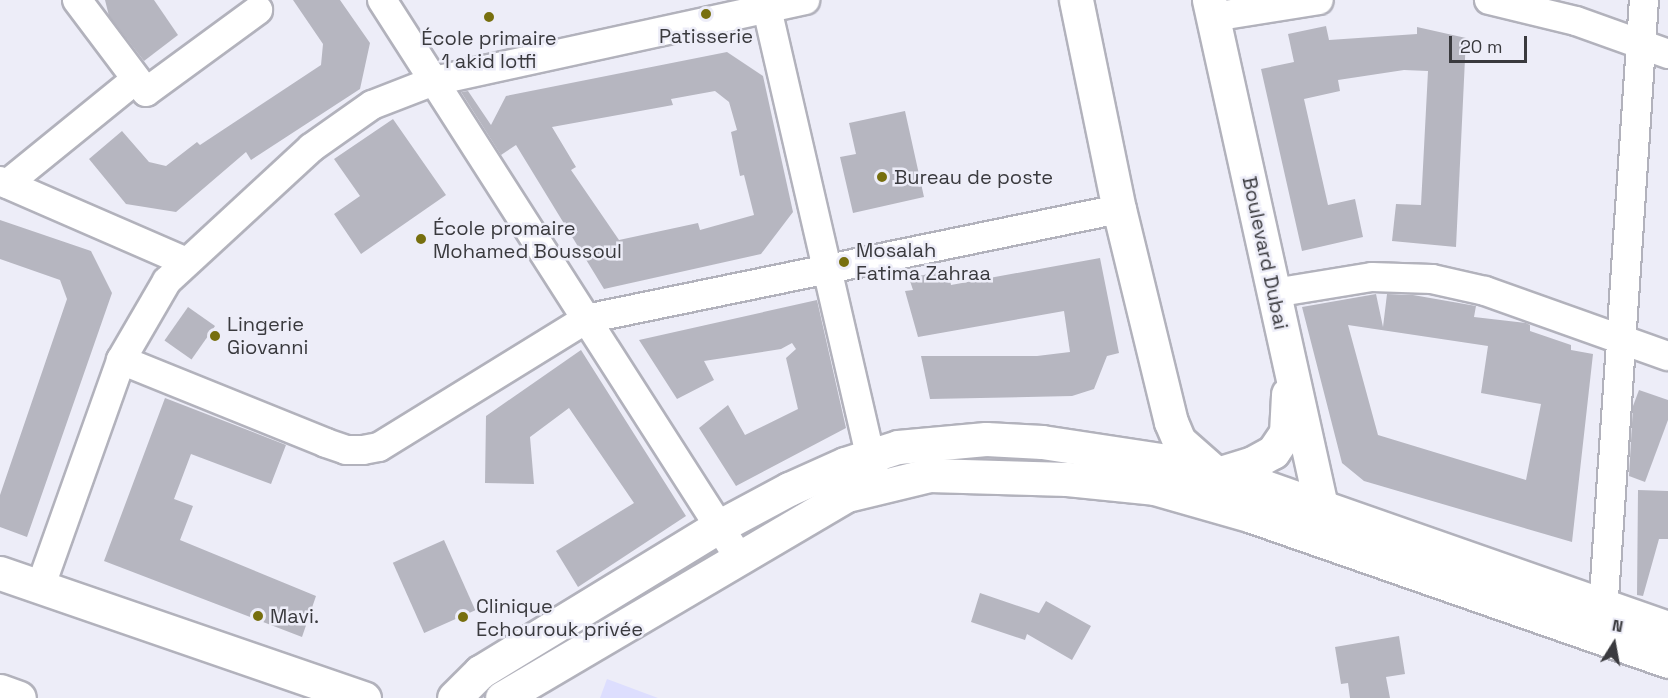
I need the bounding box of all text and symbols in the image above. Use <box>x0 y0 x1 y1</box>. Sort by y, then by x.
marker: Patisserie <box>699 7 713 21</box>
marker: École primaire 1 akid lotfi <box>482 10 496 24</box>
place label: Patisserie <box>659 24 753 48</box>
scale bar <box>1452 24 1530 62</box>
place label: École primaire 1 akid lotfi <box>421 27 557 74</box>
text: 20 m <box>1460 35 1503 58</box>
place label: Bureau de poste <box>894 165 1053 189</box>
marker: Bureau de poste <box>875 170 889 184</box>
street label: Boulevard Dubai <box>1237 174 1293 332</box>
place label: École promaire Mohamed Boussoul <box>433 216 622 263</box>
marker: École promaire Mohamed Boussoul <box>414 232 428 246</box>
place label: Mosalah Fatima Zahraa <box>856 238 991 285</box>
marker: Mosalah Fatima Zahraa <box>837 255 851 269</box>
place label: Lingerie Giovanni <box>227 312 308 359</box>
marker: Lingerie Giovanni <box>208 329 222 343</box>
place label: Clinique Echourouk privée <box>476 594 643 641</box>
place label: Mavi. <box>270 604 319 628</box>
marker: Clinique Echourouk privée <box>454 608 472 626</box>
marker: Mavi. <box>251 609 265 623</box>
north arrow <box>1584 614 1644 674</box>
text: N <box>1610 615 1625 637</box>

